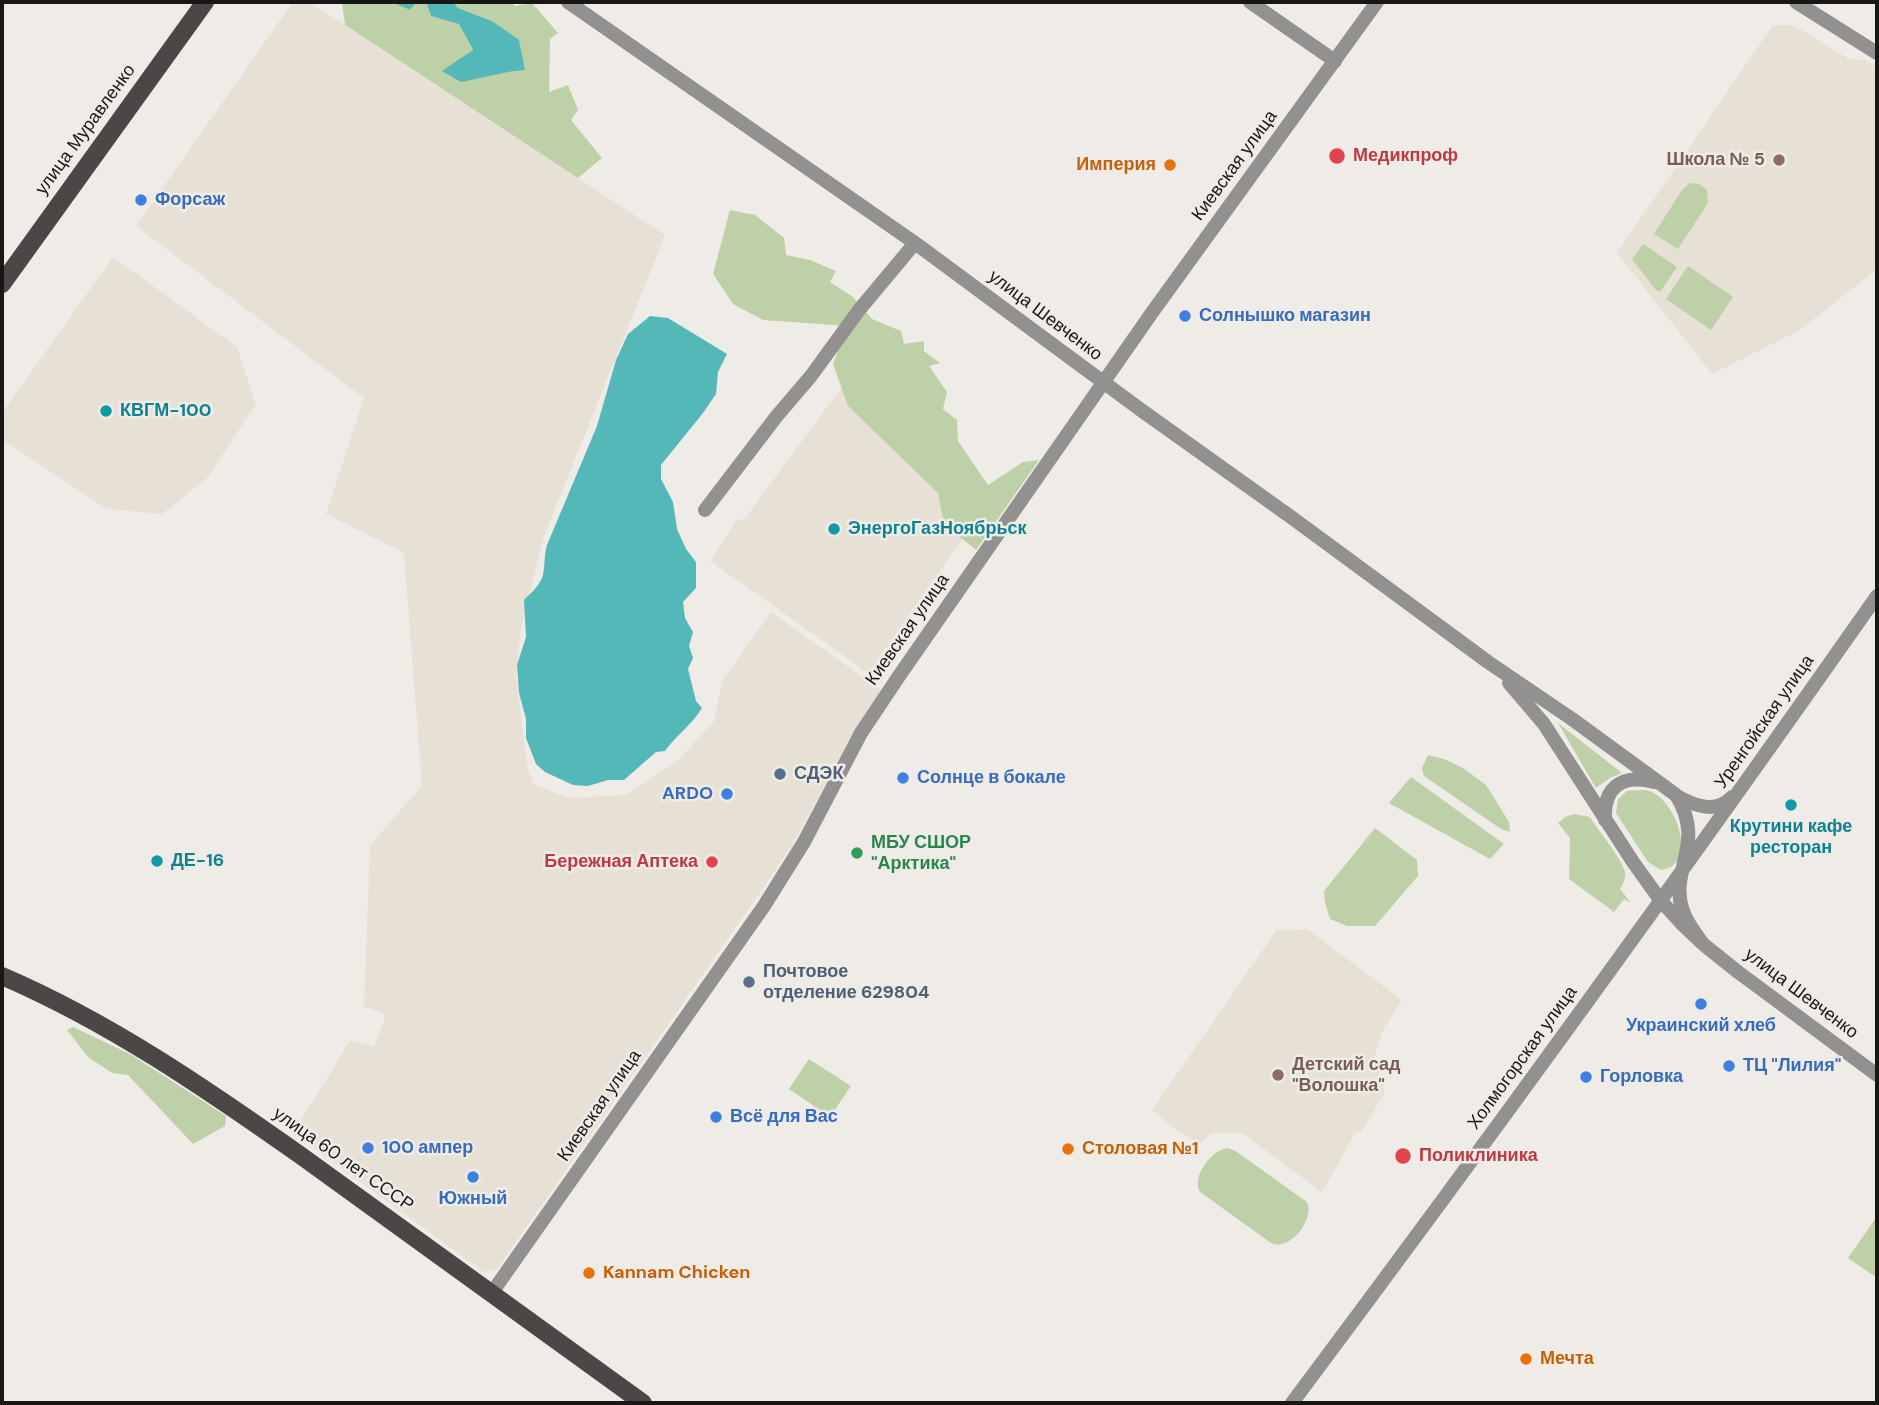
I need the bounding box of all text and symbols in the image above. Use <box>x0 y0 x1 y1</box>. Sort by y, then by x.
street label: улица Муравленко <box>31 61 141 199</box>
street label: Киевская улица <box>1188 107 1282 225</box>
place label: Медикпроф <box>1353 145 1458 167</box>
marker: Медикпроф <box>1327 146 1347 166</box>
place label: Школа № 5 <box>1666 149 1765 171</box>
marker: Школа № 5 <box>1771 152 1787 168</box>
place label: Империя <box>1076 154 1156 176</box>
marker: Империя <box>1162 157 1178 173</box>
place label: Форсаж <box>155 189 225 211</box>
marker: Форсаж <box>133 192 149 208</box>
street label: улица Шевченко <box>984 266 1106 366</box>
place label: Солнышко магазин <box>1199 305 1371 327</box>
marker: Солнышко магазин <box>1177 308 1193 324</box>
place label: КВГМ-100 <box>120 400 211 422</box>
marker: КВГМ-100 <box>98 403 114 419</box>
place label: ЭнергоГазНоябрьск <box>848 518 1027 540</box>
marker: ЭнергоГазНоябрьск <box>826 521 842 537</box>
street label: Киевская улица <box>862 570 954 690</box>
street label: Уренгойская улица <box>1711 651 1819 793</box>
place label: СДЭК <box>794 763 843 785</box>
marker: СДЭК <box>772 766 788 782</box>
place label: Солнце в бокале <box>917 767 1066 789</box>
marker: Солнце в бокале <box>895 770 911 786</box>
place label: ARDO <box>662 783 713 805</box>
marker: ARDO <box>719 786 735 802</box>
marker: Крутини кафе ресторан <box>1783 797 1799 813</box>
place label: Крутини кафе ресторан <box>1730 816 1852 858</box>
place label: МБУ СШОР "Арктика" <box>871 832 971 874</box>
marker: МБУ СШОР "Арктика" <box>849 845 865 861</box>
place label: ДЕ-16 <box>171 850 224 872</box>
place label: Бережная Аптека <box>544 851 698 873</box>
marker: ДЕ-16 <box>149 853 165 869</box>
marker: Бережная Аптека <box>704 854 720 870</box>
street label: улица Шевченко <box>1740 944 1862 1044</box>
place label: Почтовое отделение 629804 <box>763 961 930 1004</box>
marker: Почтовое отделение 629804 <box>741 974 757 990</box>
street label: Холмогорская улица <box>1464 982 1582 1134</box>
marker: Украинский хлеб <box>1693 996 1709 1012</box>
place label: Украинский хлеб <box>1626 1015 1776 1037</box>
street label: Киевская улица <box>554 1046 646 1166</box>
place label: Детский сад "Волошка" <box>1292 1054 1400 1096</box>
place label: ТЦ "Лилия" <box>1743 1055 1841 1077</box>
marker: ТЦ "Лилия" <box>1721 1058 1737 1074</box>
place label: Горловка <box>1600 1066 1683 1088</box>
marker: Детский сад "Волошка" <box>1270 1067 1286 1083</box>
marker: Горловка <box>1578 1069 1594 1085</box>
street label: улица 60 лет СССР <box>269 1103 417 1217</box>
place label: Всё для Вас <box>730 1106 838 1128</box>
marker: Всё для Вас <box>708 1109 724 1125</box>
place label: 100 ампер <box>382 1137 473 1159</box>
place label: Столовая №1 <box>1082 1138 1199 1160</box>
marker: 100 ампер <box>360 1140 376 1156</box>
marker: Столовая №1 <box>1060 1141 1076 1157</box>
place label: Поликлиника <box>1419 1145 1538 1167</box>
marker: Поликлиника <box>1393 1146 1413 1166</box>
marker: Южный <box>465 1169 481 1185</box>
place label: Южный <box>439 1188 507 1210</box>
place label: Kannam Chicken <box>603 1262 750 1284</box>
marker: Kannam Chicken <box>581 1265 597 1281</box>
place label: Мечта <box>1540 1348 1594 1370</box>
marker: Мечта <box>1518 1351 1534 1367</box>

